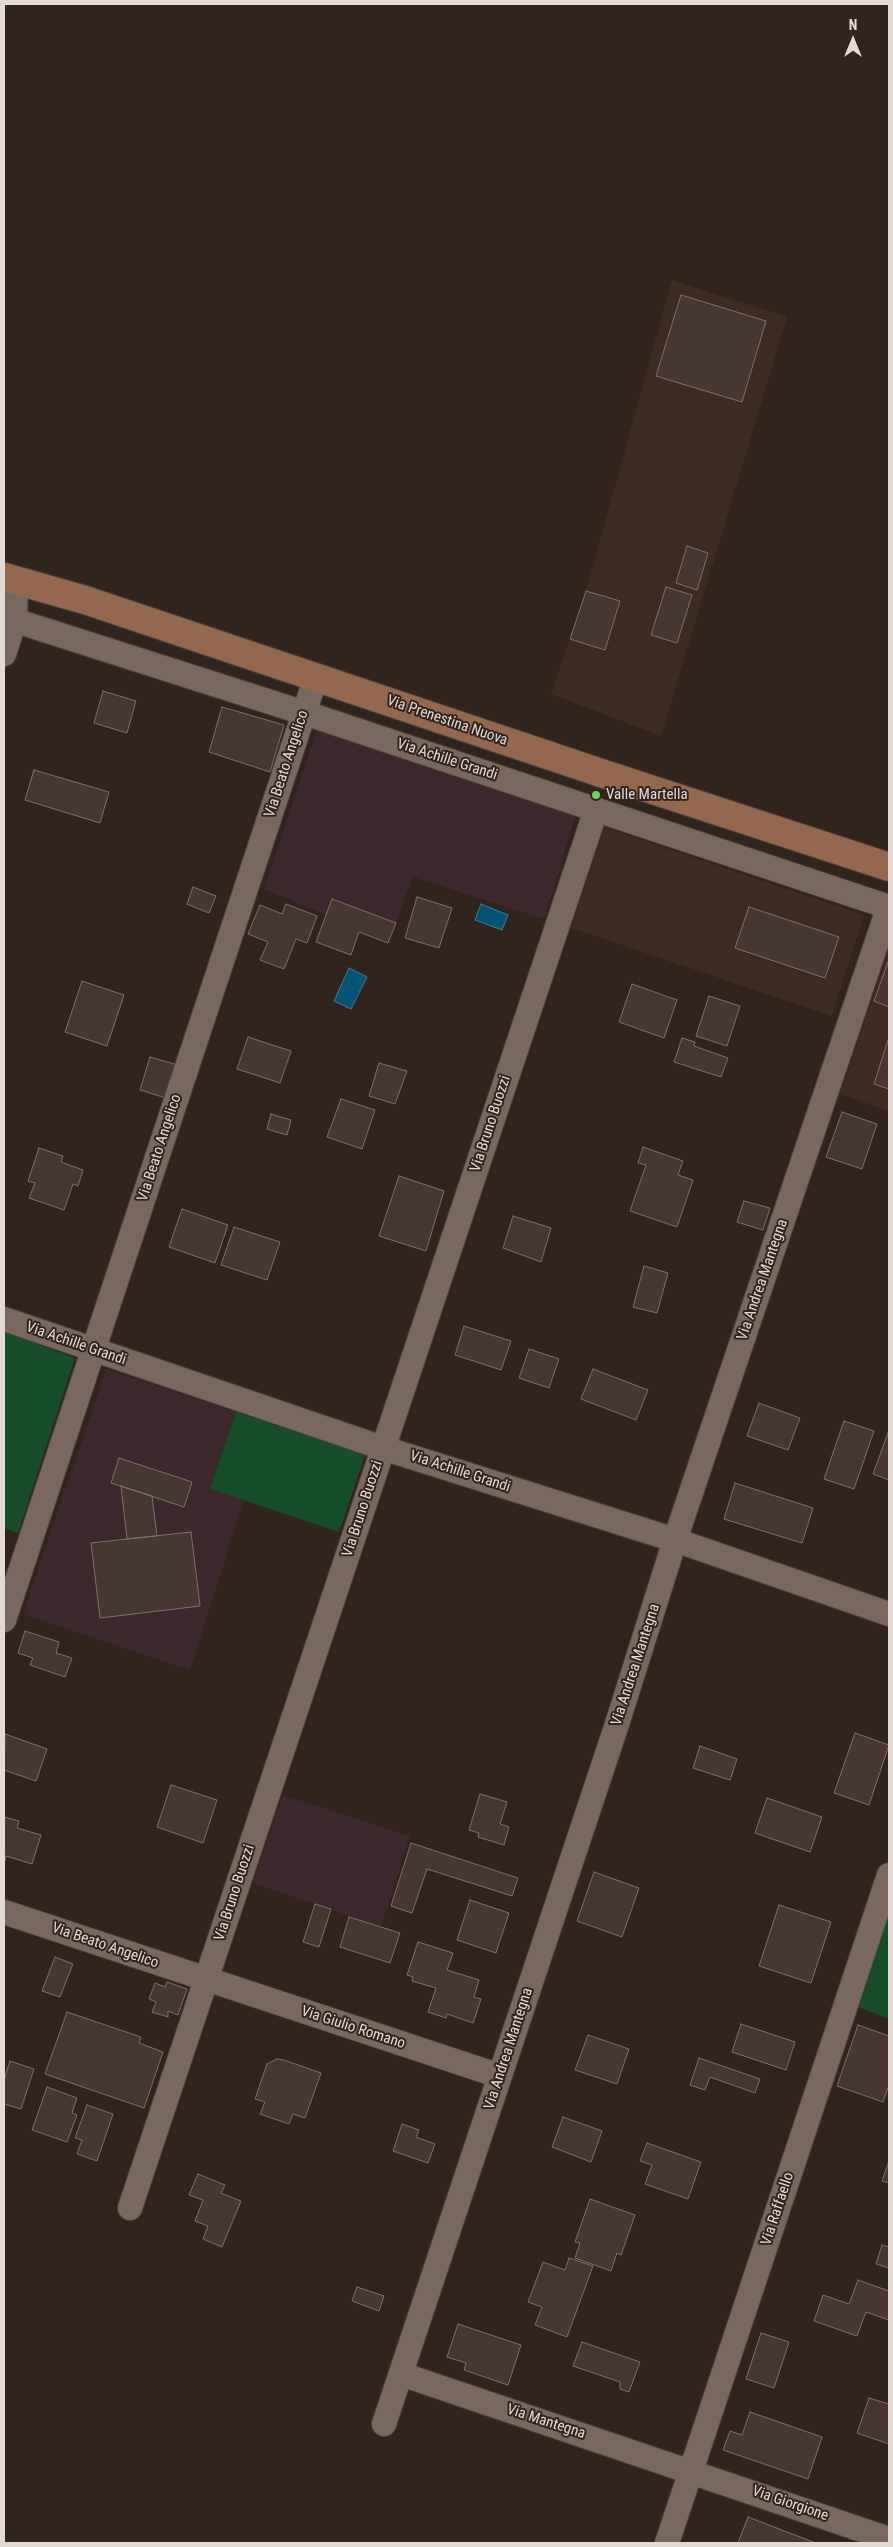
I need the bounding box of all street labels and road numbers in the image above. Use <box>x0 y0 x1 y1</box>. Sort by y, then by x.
street label: Via Prenestina Nuova <box>384 692 510 750</box>
street label: Via Beato Angelico <box>261 708 313 820</box>
street label: Via Achille Grandi <box>394 735 500 785</box>
street label: Via Bruno Buozzi <box>467 1074 515 1174</box>
street label: Via Beato Angelico <box>134 1092 186 1204</box>
street label: Via Andrea Mantegna <box>734 1217 792 1343</box>
street label: Via Achille Grandi <box>24 1318 128 1370</box>
street label: Via Achille Grandi <box>407 1447 513 1497</box>
street label: Via Bruno Buozzi <box>339 1459 387 1559</box>
street label: Via Andrea Mantegna <box>608 1602 664 1728</box>
street label: Via Bruno Buozzi <box>211 1843 259 1943</box>
street label: Via Beato Angelico <box>49 1919 161 1973</box>
street label: Via Andrea Mantegna <box>481 1986 537 2112</box>
street label: Via Giulio Romano <box>299 2003 407 2053</box>
street label: Via Raffaello <box>758 2170 798 2248</box>
street label: Via Mantegna <box>504 2401 588 2443</box>
street label: Via Giorgione <box>750 2483 830 2525</box>

